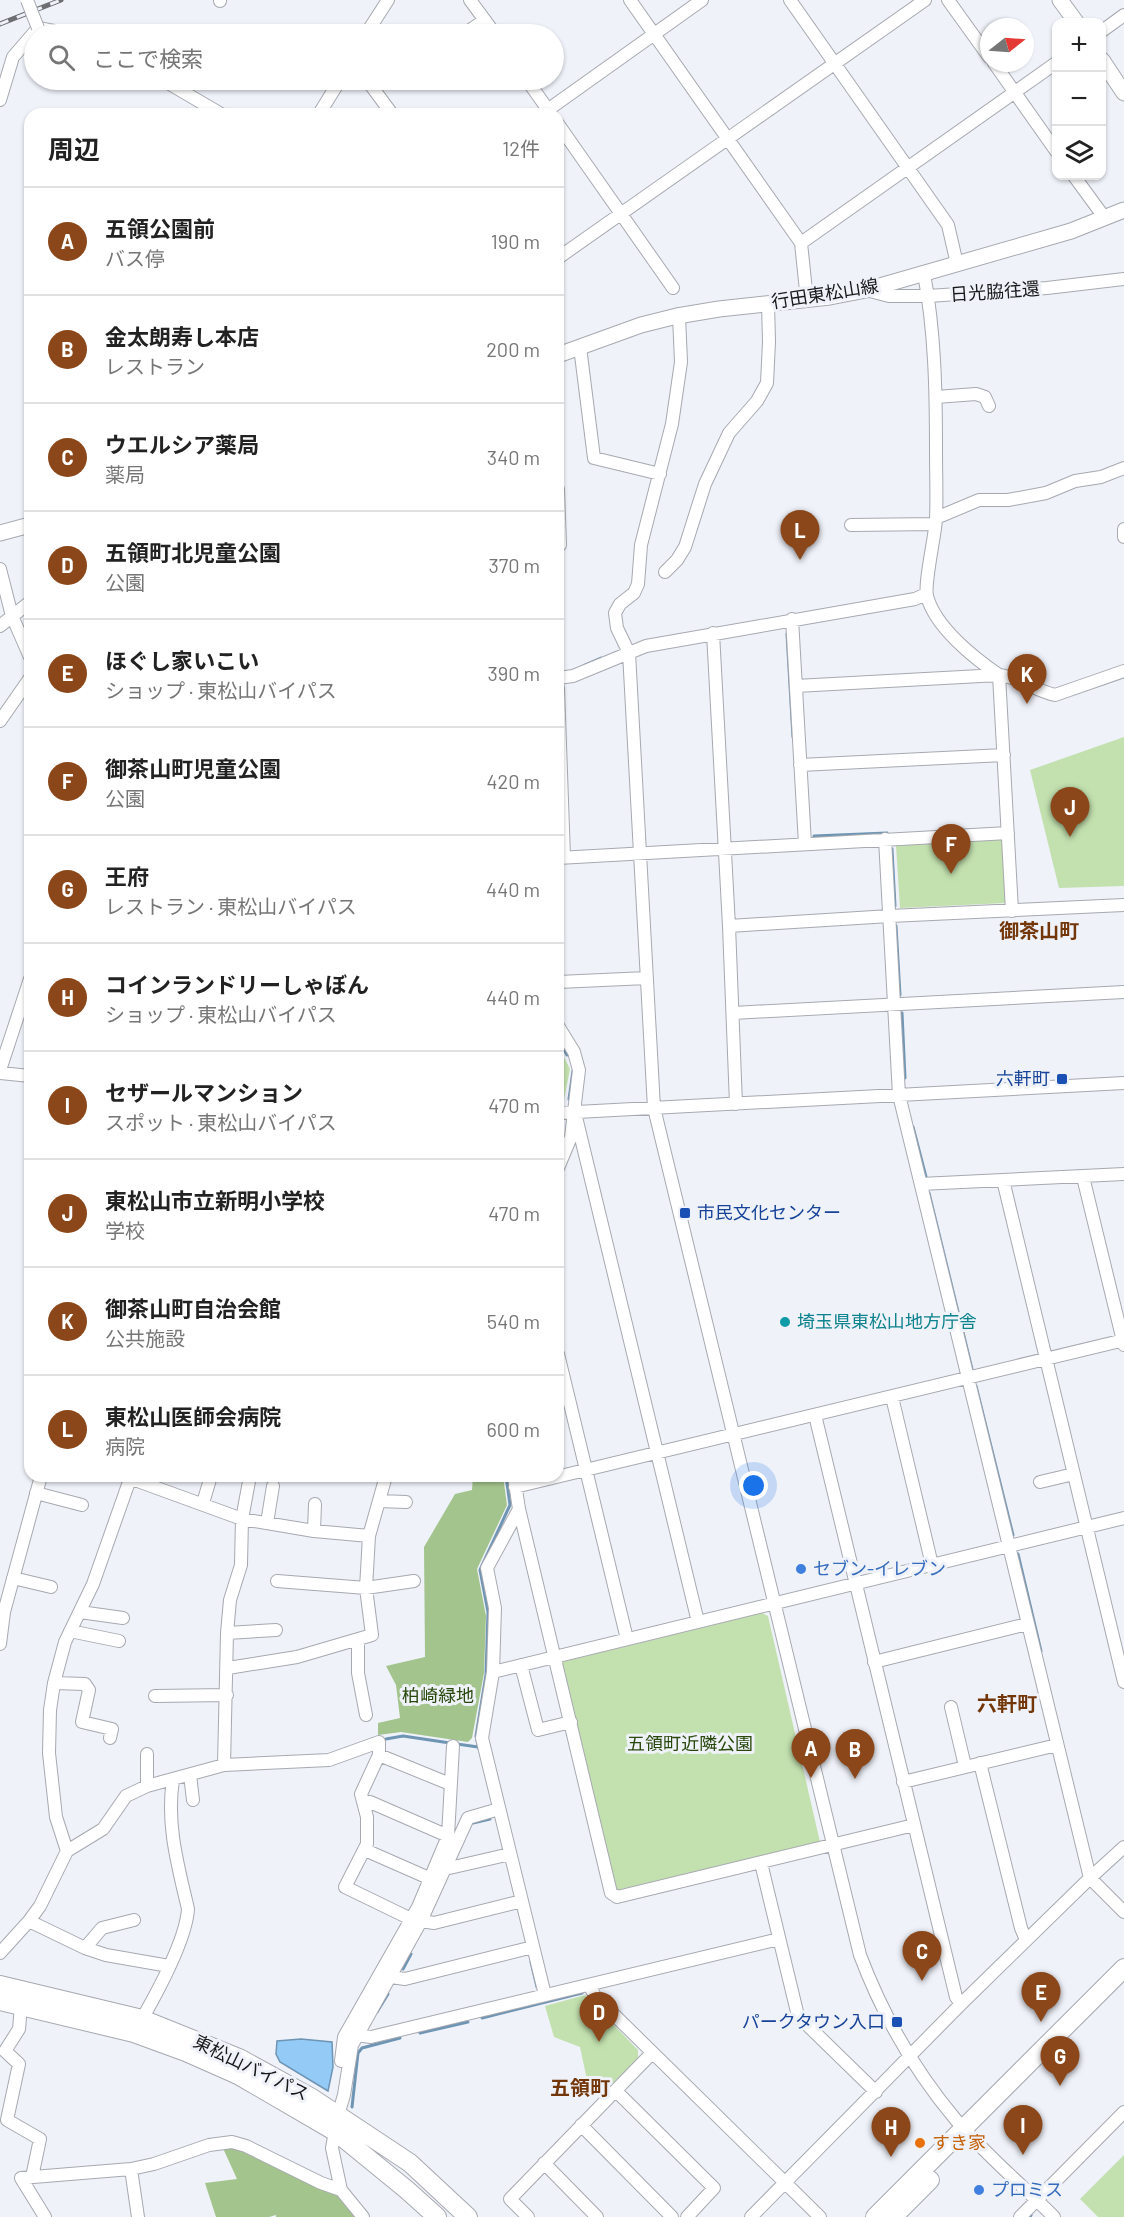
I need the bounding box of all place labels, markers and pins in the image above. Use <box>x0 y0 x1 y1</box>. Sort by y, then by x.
pin: L <box>780 510 820 560</box>
pin: K <box>1008 654 1046 704</box>
pin: J <box>1050 788 1090 837</box>
pin: F <box>932 824 970 874</box>
place label: 六軒町 <box>996 1067 1050 1089</box>
marker: 六軒町 <box>1055 1072 1069 1086</box>
place label: 市民文化センター <box>697 1201 841 1223</box>
marker: 市民文化センター <box>678 1206 692 1220</box>
place label: 埼玉県東松山地方庁舎 <box>797 1310 977 1332</box>
marker: 埼玉県東松山地方庁舎 <box>778 1315 792 1329</box>
place label: セブン-イレブン <box>813 1557 946 1579</box>
marker: セブン-イレブン <box>794 1562 808 1576</box>
pin: A <box>792 1728 830 1778</box>
pin: B <box>836 1730 874 1779</box>
pin: C <box>902 1932 942 1981</box>
pin: E <box>1022 1972 1060 2022</box>
pin: D <box>580 1992 618 2042</box>
place label: パークタウン入口 <box>742 2010 885 2032</box>
marker: パークタウン入口 <box>890 2015 904 2029</box>
pin: G <box>1040 2036 1080 2086</box>
pin: I <box>1004 2106 1042 2155</box>
pin: H <box>872 2108 910 2157</box>
place label: すき家 <box>932 2131 986 2153</box>
marker: すき家 <box>913 2136 927 2150</box>
place label: プロミス <box>991 2178 1063 2200</box>
marker: プロミス <box>972 2183 986 2197</box>

